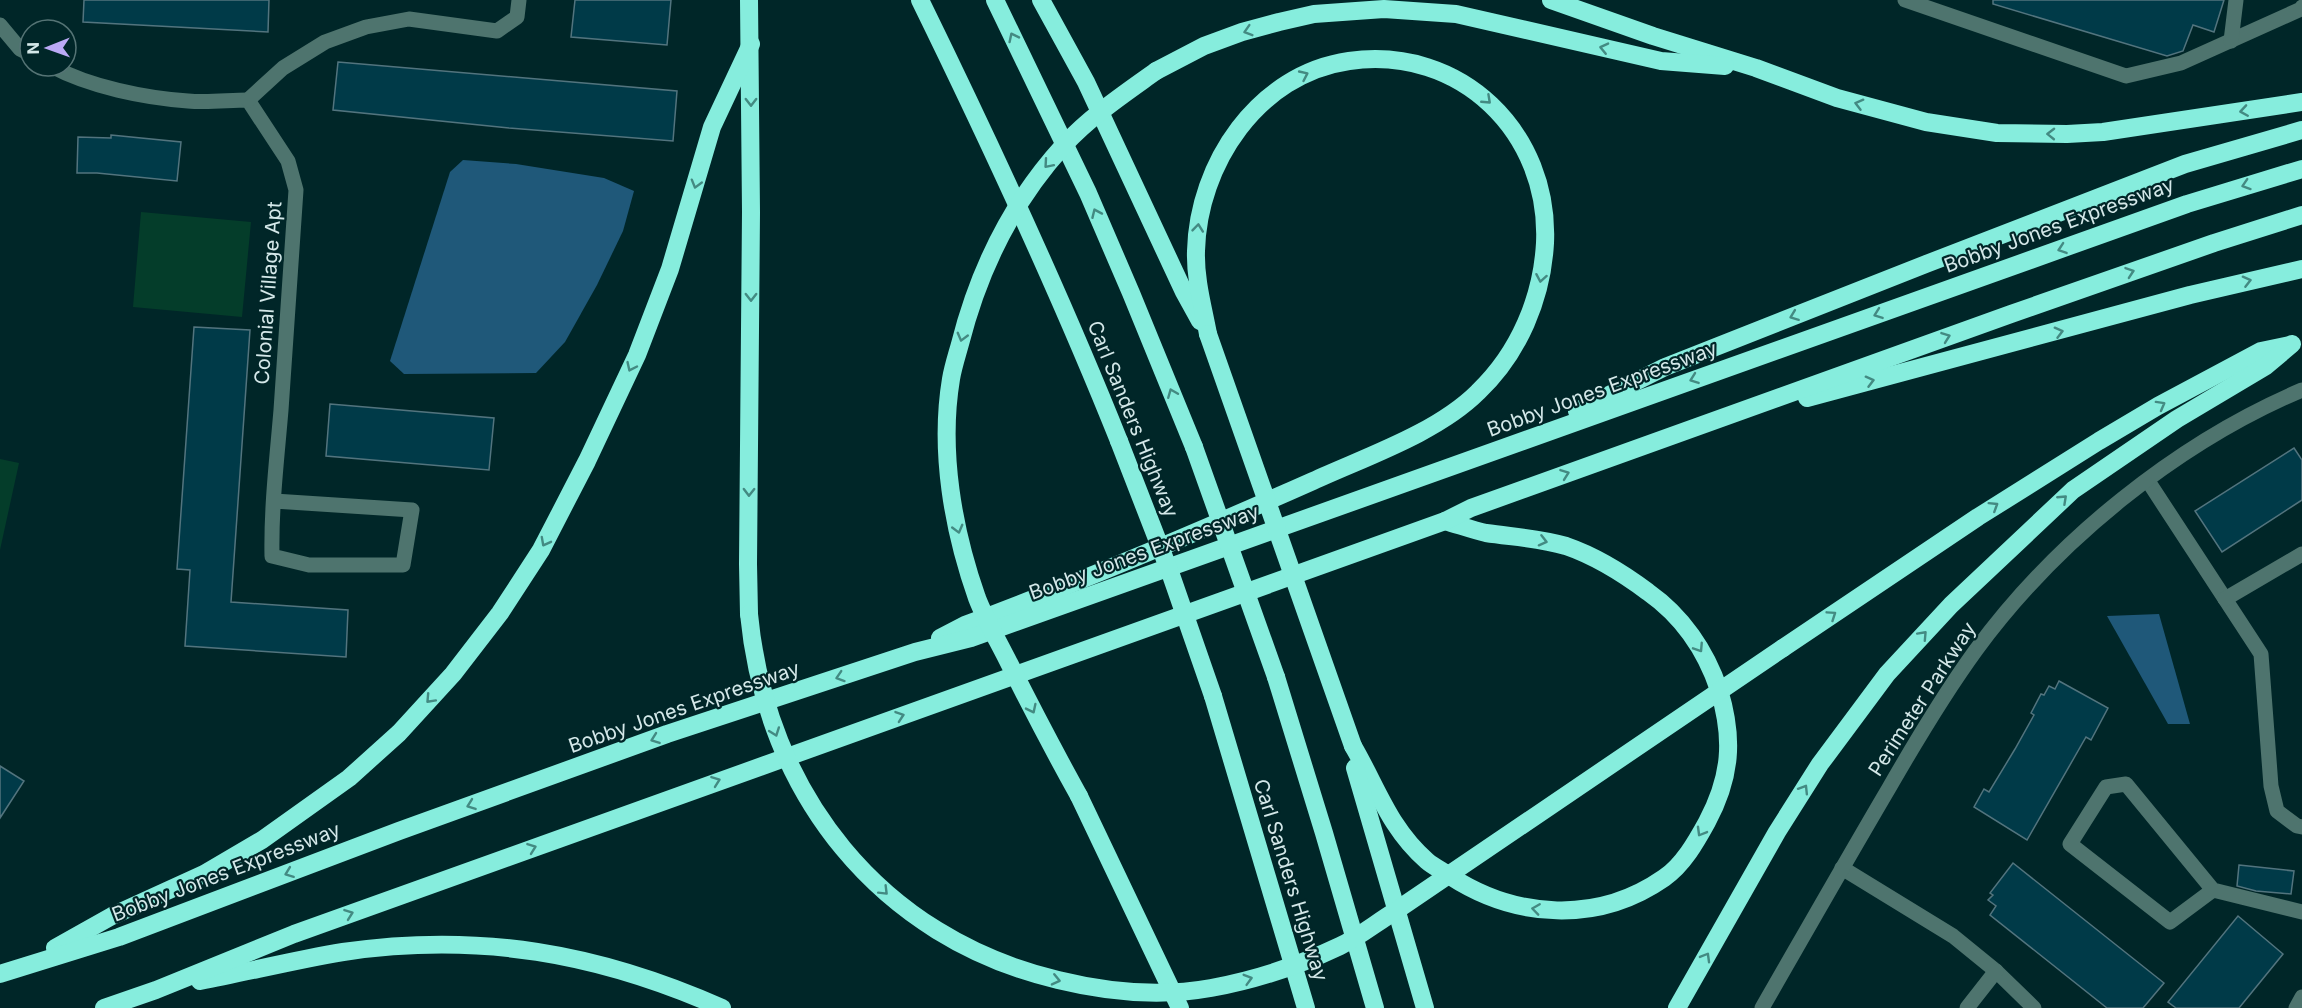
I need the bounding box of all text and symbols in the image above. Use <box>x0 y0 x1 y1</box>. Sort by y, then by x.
north arrow <box>18 18 78 78</box>
one-way arrow <box>1243 24 1253 36</box>
one-way arrow <box>1009 33 1020 43</box>
text: N <box>23 42 43 55</box>
one-way arrow <box>1599 42 1609 55</box>
one-way arrow <box>1298 71 1309 83</box>
one-way arrow <box>1480 93 1491 104</box>
one-way arrow <box>745 98 757 107</box>
one-way arrow <box>1854 99 1865 111</box>
one-way arrow <box>2240 105 2249 117</box>
one-way arrow <box>2046 128 2055 140</box>
one-way arrow <box>1044 157 1055 168</box>
street label: Bobby Jones Expressway <box>1941 172 2177 278</box>
one-way arrow <box>691 178 703 188</box>
one-way arrow <box>2241 178 2252 190</box>
street label: Colonial Village Apt <box>250 200 286 385</box>
one-way arrow <box>1092 209 1104 220</box>
one-way arrow <box>1191 224 1204 233</box>
one-way arrow <box>2057 241 2067 254</box>
one-way arrow <box>2124 266 2135 279</box>
one-way arrow <box>1535 273 1548 283</box>
one-way arrow <box>2242 276 2252 289</box>
one-way arrow <box>745 293 757 302</box>
one-way arrow <box>1873 306 1884 319</box>
one-way arrow <box>1789 309 1800 321</box>
street label: Carl Sanders Highway <box>1083 317 1183 521</box>
one-way arrow <box>2053 327 2064 339</box>
one-way arrow <box>956 331 969 341</box>
one-way arrow <box>1941 331 1951 344</box>
street label: Bobby Jones Expressway <box>1484 336 1720 442</box>
one-way arrow <box>627 361 639 372</box>
one-way arrow <box>1689 372 1700 385</box>
one-way arrow <box>1865 376 1875 389</box>
one-way arrow <box>1167 388 1179 399</box>
one-way arrow <box>2154 401 2165 412</box>
one-way arrow <box>1559 468 1570 481</box>
one-way arrow <box>743 488 755 497</box>
one-way arrow <box>2057 495 2067 506</box>
street label: Bobby Jones Expressway <box>1026 499 1262 605</box>
one-way arrow <box>1988 502 1998 514</box>
one-way arrow <box>950 524 963 534</box>
one-way arrow <box>1537 533 1547 546</box>
one-way arrow <box>541 536 552 546</box>
one-way arrow <box>1825 611 1836 622</box>
street label: Perimeter Parkway <box>1863 618 1981 780</box>
one-way arrow <box>1916 631 1927 641</box>
one-way arrow <box>1692 642 1704 652</box>
street label: Bobby Jones Expressway <box>565 656 803 758</box>
one-way arrow <box>835 670 846 682</box>
one-way arrow <box>426 692 437 703</box>
one-way arrow <box>1025 702 1036 713</box>
one-way arrow <box>894 711 905 724</box>
one-way arrow <box>768 726 781 737</box>
one-way arrow <box>650 732 661 744</box>
one-way arrow <box>710 776 721 788</box>
street label: Carl Sanders Highway <box>1249 776 1333 984</box>
one-way arrow <box>1797 785 1809 795</box>
one-way arrow <box>467 798 477 811</box>
street label: Bobby Jones Expressway <box>108 817 344 927</box>
one-way arrow <box>1697 826 1709 836</box>
one-way arrow <box>527 842 537 855</box>
one-way arrow <box>284 866 295 878</box>
one-way arrow <box>877 884 888 895</box>
one-way arrow <box>1531 904 1541 916</box>
one-way arrow <box>343 908 354 921</box>
one-way arrow <box>1699 953 1710 963</box>
one-way arrow <box>1050 973 1060 986</box>
one-way arrow <box>1242 974 1253 986</box>

